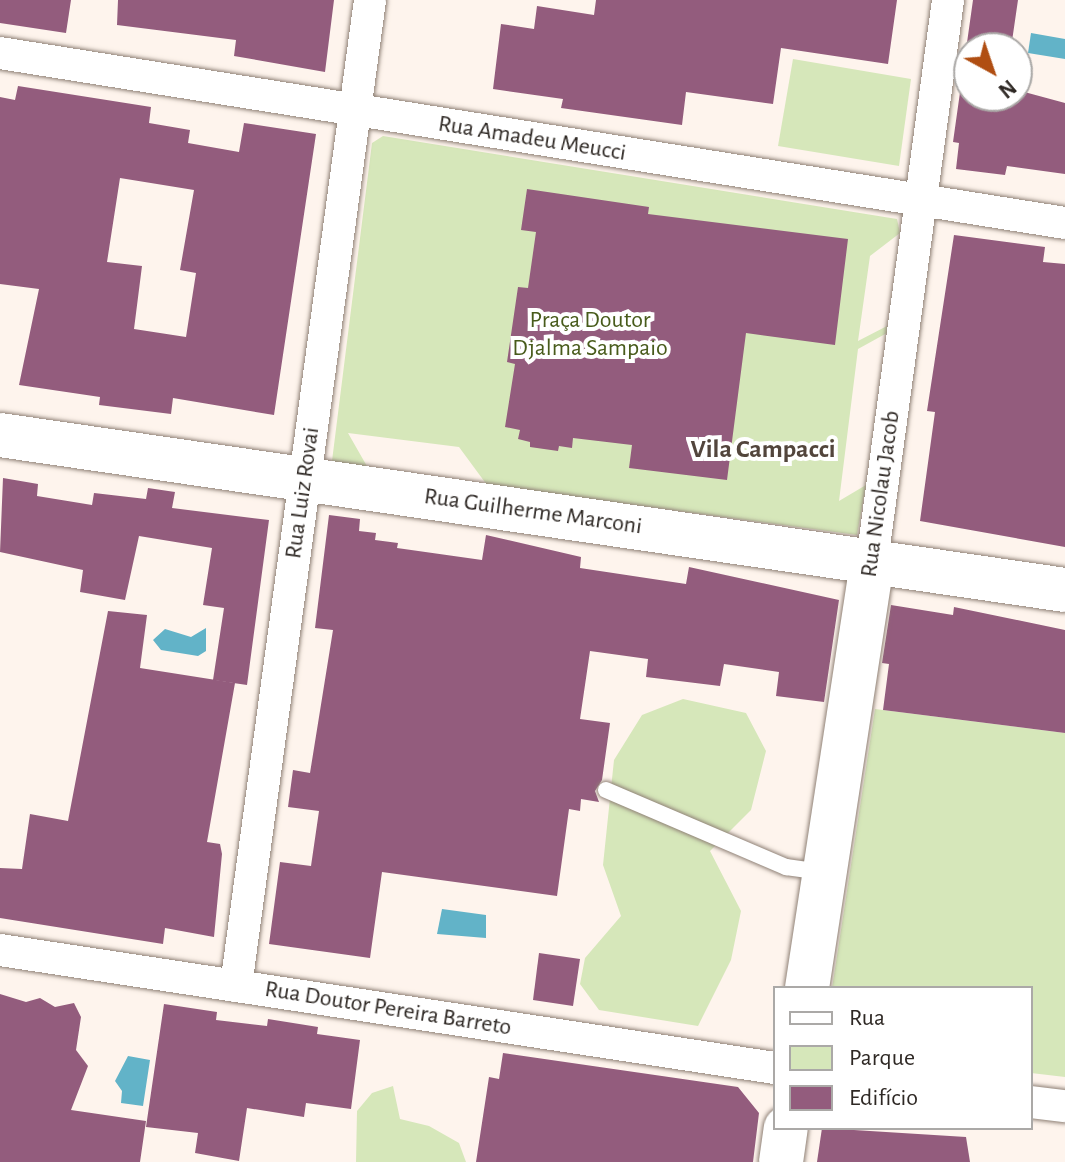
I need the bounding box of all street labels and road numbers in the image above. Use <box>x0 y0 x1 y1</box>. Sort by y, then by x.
street label: Rua Amadeu Meucci <box>436 110 628 168</box>
street label: Rua Nicolau Jacob <box>855 409 907 579</box>
street label: Rua Luiz Rovai <box>280 425 326 561</box>
street label: Rua Guilherme Marconi <box>422 482 644 542</box>
street label: Rua Doutor Pereira Barreto <box>263 975 513 1043</box>

